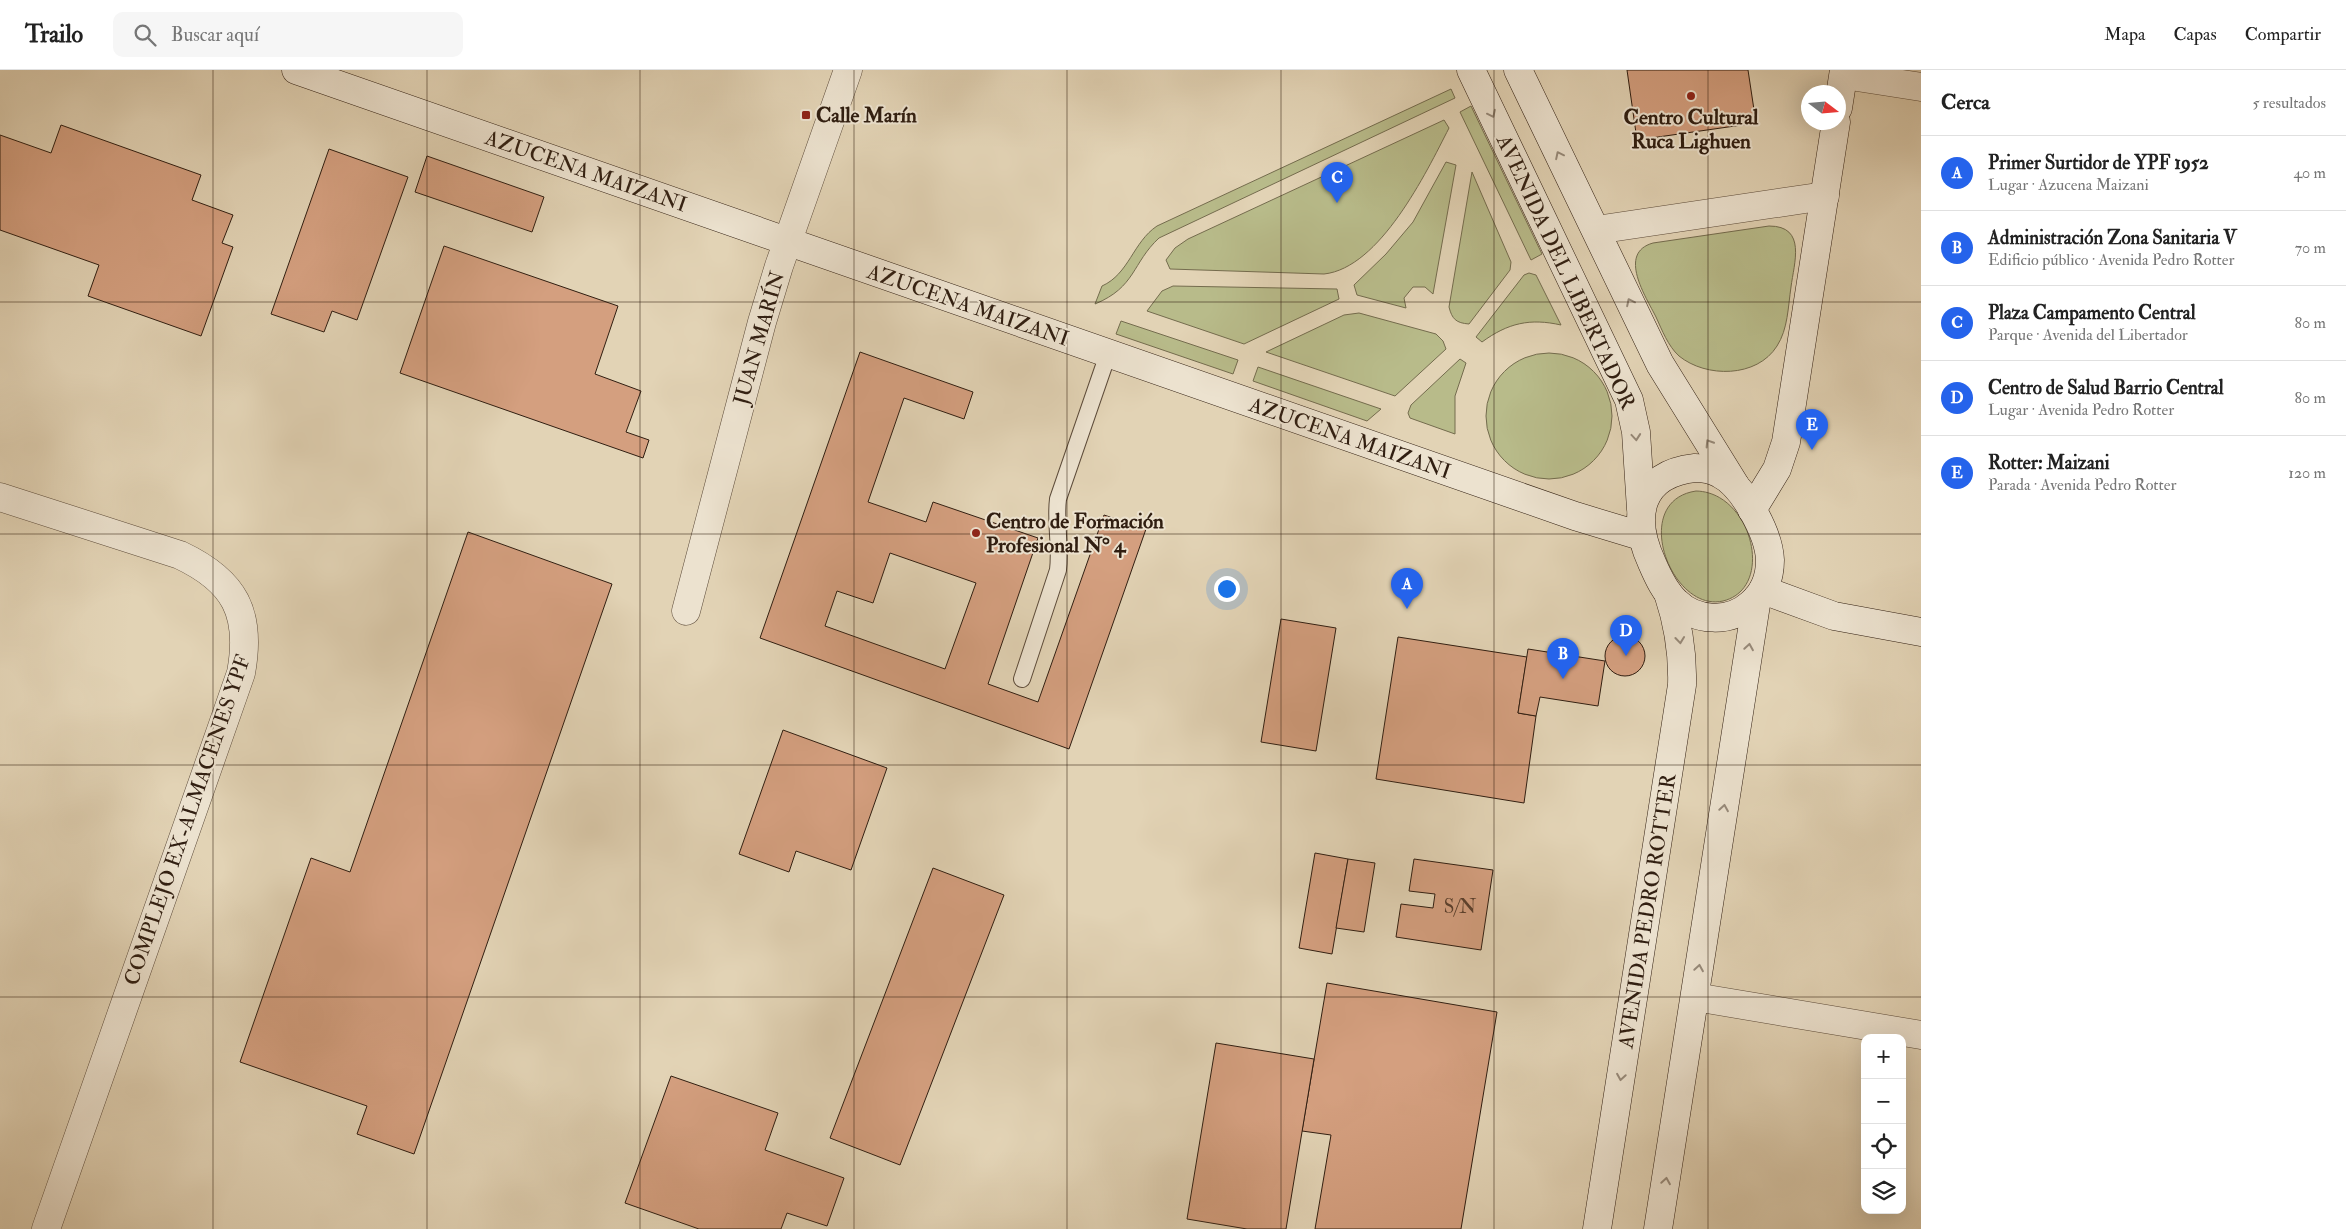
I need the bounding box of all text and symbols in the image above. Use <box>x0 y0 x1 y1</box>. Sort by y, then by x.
search box <box>113 12 463 57</box>
text: Trailo <box>25 19 83 50</box>
icon: search <box>131 21 159 49</box>
text: Buscar aquí <box>171 23 259 47</box>
text: Mapa <box>2104 23 2146 46</box>
text: Capas <box>2174 23 2217 46</box>
text: Compartir <box>2245 23 2321 46</box>
north arrow <box>1801 85 1846 130</box>
text: Cerca <box>1941 89 1990 116</box>
marker: Centro Cultural Ruca Lighuen <box>1685 90 1697 102</box>
text: 5 resultados <box>2252 93 2326 113</box>
place label: Calle Marín <box>816 102 917 129</box>
place label: Centro Cultural Ruca Lighuen <box>1624 104 1759 155</box>
marker: Calle Marín <box>800 109 812 121</box>
one-way arrow <box>1486 109 1497 118</box>
street label: AZUCENA MAIZANI <box>480 124 690 219</box>
street label: AVENIDA DEL LIBERTADOR <box>1490 130 1642 415</box>
one-way arrow <box>1555 151 1566 160</box>
text: Primer Surtidor de YPF 1952 <box>1988 151 2209 175</box>
pin: C <box>1321 162 1353 203</box>
text: A <box>1952 163 1962 183</box>
text: 40 m <box>2293 163 2326 183</box>
text: Lugar · Azucena Maizani <box>1988 175 2149 195</box>
text: Administración Zona Sanitaria V <box>1988 226 2237 250</box>
text: B <box>1952 238 1962 258</box>
text: 70 m <box>2295 238 2326 258</box>
text: Edificio público · Avenida Pedro Rotter <box>1988 250 2234 270</box>
street label: AZUCENA MAIZANI <box>862 258 1072 353</box>
street label: JUAN MARÍN <box>727 268 792 409</box>
one-way arrow <box>1626 298 1636 307</box>
text: Plaza Campamento Central <box>1988 301 2196 325</box>
text: C <box>1951 313 1963 333</box>
text: 80 m <box>2295 313 2326 333</box>
text: Parque · Avenida del Libertador <box>1988 325 2188 345</box>
text: Centro de Salud Barrio Central <box>1988 376 2224 400</box>
text: D <box>1950 388 1964 408</box>
text: 80 m <box>2295 388 2326 408</box>
street label: AZUCENA MAIZANI <box>1244 391 1454 486</box>
text: Lugar · Avenida Pedro Rotter <box>1988 400 2174 420</box>
pin: E <box>1796 409 1828 450</box>
one-way arrow <box>1630 433 1641 441</box>
one-way arrow <box>1706 440 1715 449</box>
text: Rotter: Maizani <box>1988 451 2110 475</box>
text: E <box>1951 463 1963 483</box>
text: 120 m <box>2288 463 2326 483</box>
text: Parada · Avenida Pedro Rotter <box>1988 475 2176 495</box>
place label: Centro de Formación Profesional N° 4 <box>986 508 1164 559</box>
marker: Centro de Formación Profesional N° 4 <box>970 527 982 539</box>
pin: A <box>1391 568 1423 609</box>
your location <box>1214 576 1240 602</box>
pin: D <box>1610 615 1642 656</box>
one-way arrow <box>1674 636 1685 644</box>
pin: B <box>1547 638 1579 679</box>
one-way arrow <box>1744 643 1754 652</box>
street label: COMPLEJO EX-ALMACENES YPF <box>118 651 257 989</box>
street label: AVENIDA PEDRO ROTTER <box>1612 771 1683 1051</box>
one-way arrow <box>1719 804 1729 812</box>
house number: S/N <box>1444 895 1476 919</box>
one-way arrow <box>1693 964 1704 972</box>
map controls <box>1861 1034 1906 1214</box>
button: + <box>1861 1034 1906 1079</box>
one-way arrow <box>1616 1074 1627 1082</box>
button: − <box>1861 1079 1906 1124</box>
button: locate <box>1861 1124 1906 1169</box>
button: layers <box>1861 1169 1906 1214</box>
one-way arrow <box>1660 1176 1671 1184</box>

